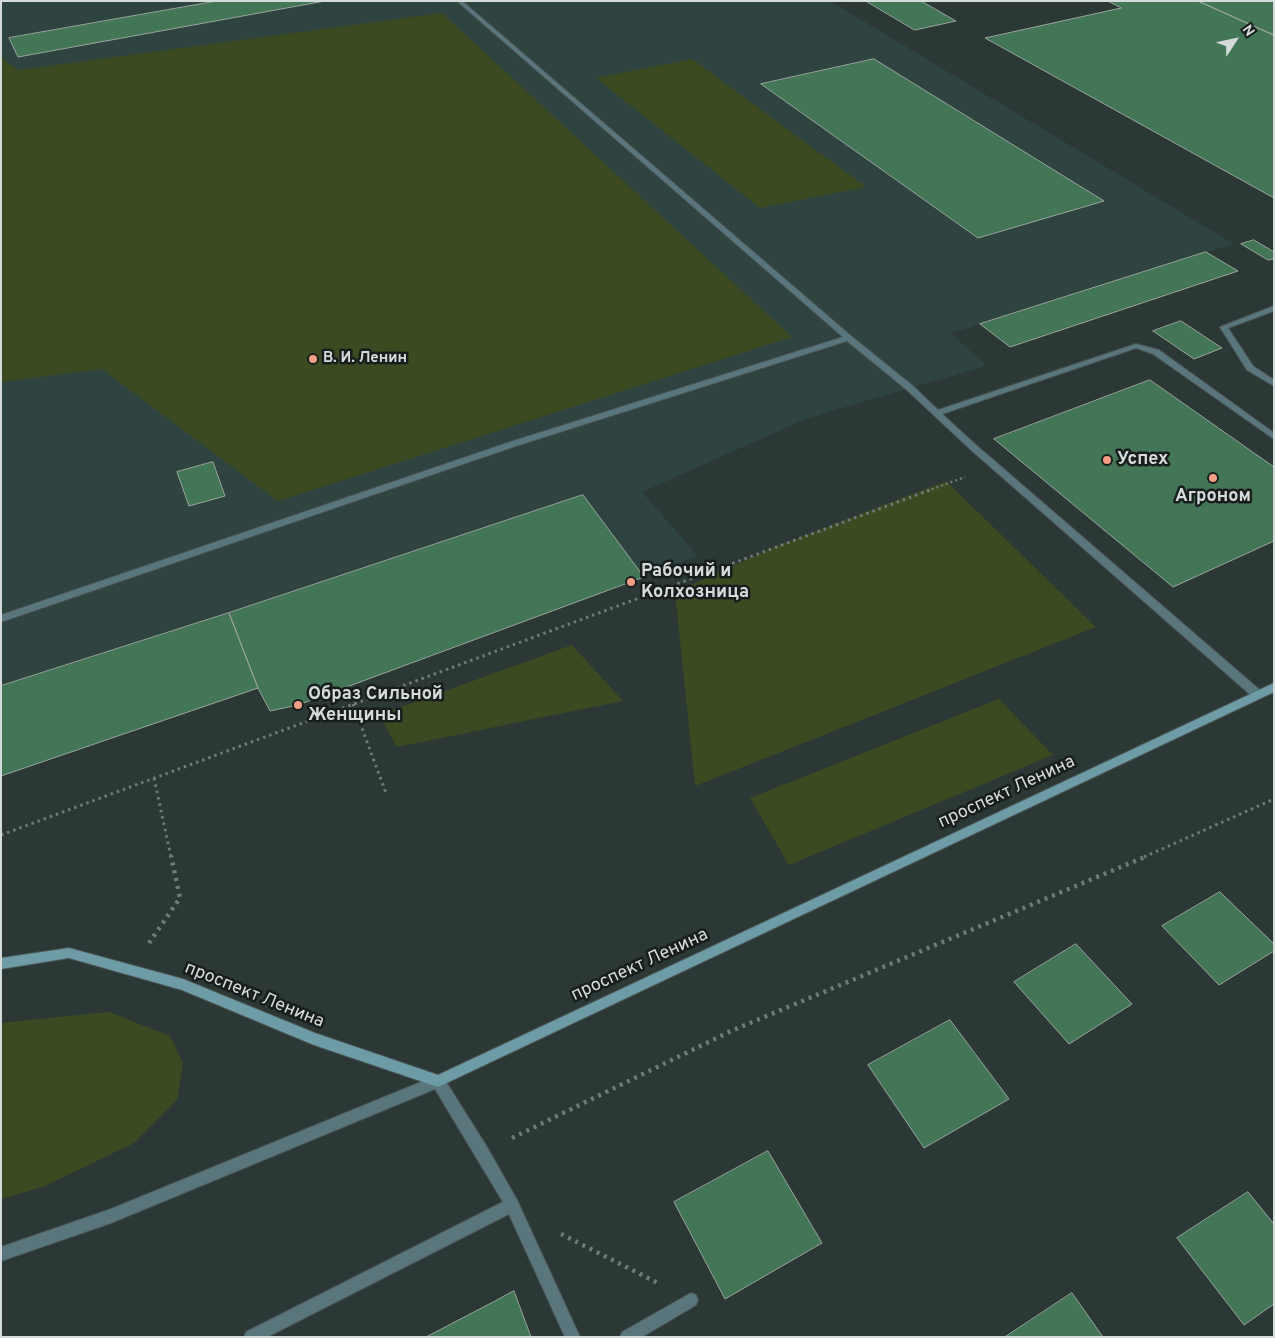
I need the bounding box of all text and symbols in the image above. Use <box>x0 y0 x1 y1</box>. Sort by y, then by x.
north arrow <box>1210 15 1260 65</box>
text: N <box>1238 22 1258 40</box>
place label: В. И. Ленин <box>323 350 407 368</box>
marker: В. И. Ленин <box>307 353 319 365</box>
place label: Успех <box>1117 449 1169 471</box>
marker: Успех <box>1101 454 1113 466</box>
marker: Агроном <box>1207 472 1219 484</box>
place label: Агроном <box>1175 486 1251 508</box>
place label: Рабочий и Колхозница <box>641 561 749 604</box>
marker: Рабочий и Колхозница <box>625 576 637 588</box>
place label: Образ Сильной Женщины <box>308 684 443 726</box>
marker: Образ Сильной Женщины <box>292 699 304 711</box>
street label: проспект Ленина <box>935 752 1079 834</box>
street label: проспект Ленина <box>568 925 712 1007</box>
street label: проспект Ленина <box>181 958 327 1034</box>

